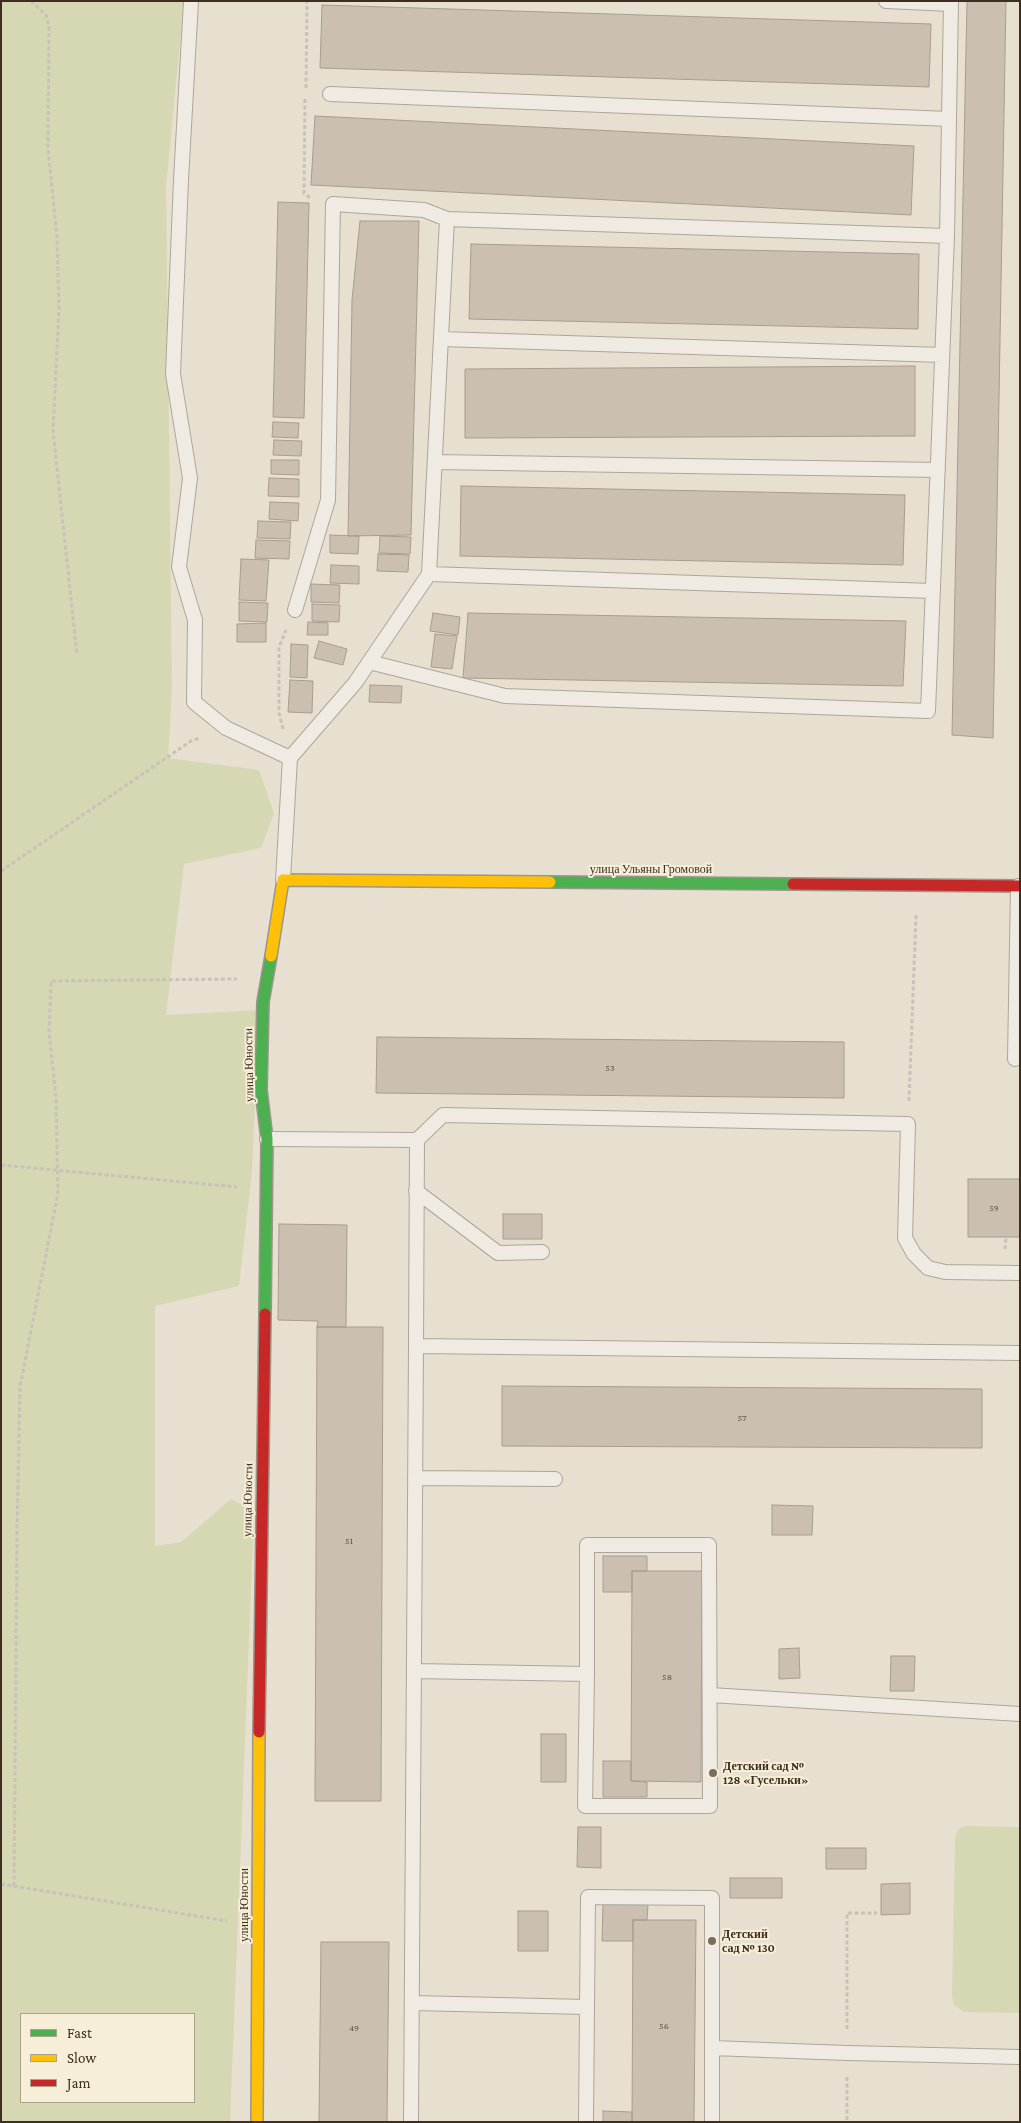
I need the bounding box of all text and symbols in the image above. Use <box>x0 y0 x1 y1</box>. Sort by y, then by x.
street label: улица Ульяны Громовой <box>590 862 712 876</box>
street label: улица Юности <box>241 1028 257 1102</box>
house number: 53 <box>605 1062 615 1074</box>
house number: 59 <box>989 1202 999 1214</box>
house number: 57 <box>737 1412 747 1424</box>
street label: улица Юности <box>240 1463 256 1537</box>
house number: 51 <box>345 1535 353 1547</box>
house number: 58 <box>662 1671 672 1683</box>
place label: Детский сад № 128 «Гусельки» <box>723 1759 809 1787</box>
marker: Детский сад № 128 «Гусельки» <box>707 1767 719 1779</box>
street label: улица Юности <box>237 1868 251 1942</box>
place label: Детский сад № 130 <box>722 1927 775 1955</box>
marker: Детский сад № 130 <box>706 1935 718 1947</box>
legend <box>20 2013 195 2103</box>
house number: 56 <box>659 2020 669 2032</box>
house number: 49 <box>349 2022 359 2034</box>
text: Fast <box>67 2025 92 2041</box>
text: Slow <box>67 2050 96 2066</box>
text: Jam <box>67 2075 90 2091</box>

